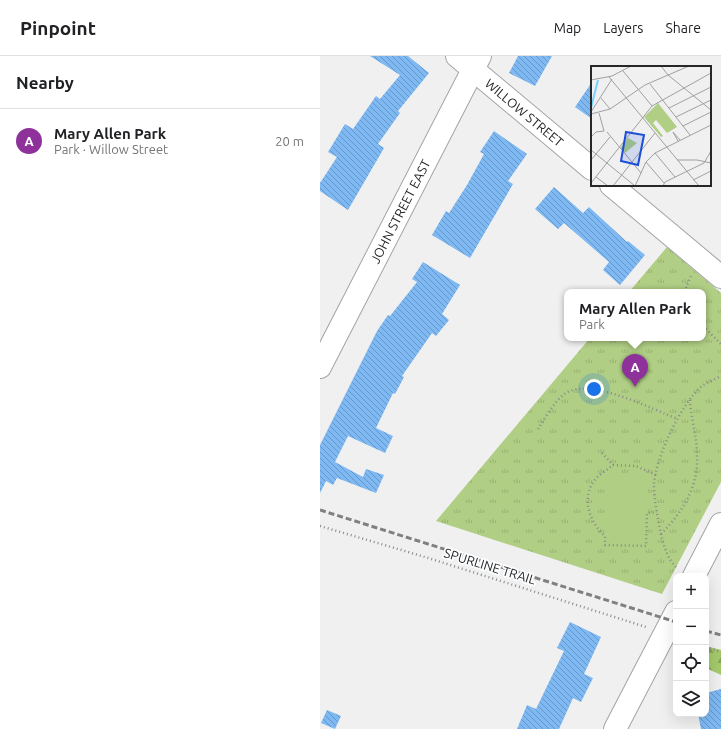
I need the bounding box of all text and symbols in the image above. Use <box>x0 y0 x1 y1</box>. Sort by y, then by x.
text: Pinpoint <box>20 17 96 39</box>
text: Map <box>554 20 581 36</box>
text: Layers <box>603 20 643 36</box>
text: Share <box>665 20 701 36</box>
inset map <box>591 66 711 186</box>
text: Nearby <box>16 73 74 92</box>
street label: WILLOW STREET <box>483 76 566 149</box>
text: Mary Allen Park <box>54 125 166 142</box>
text: A <box>24 134 34 148</box>
text: 20 m <box>275 134 304 148</box>
text: Park · Willow Street <box>54 142 168 156</box>
street label: JOHN STREET EAST <box>368 157 433 266</box>
popup <box>564 289 706 341</box>
text: Mary Allen Park <box>579 300 691 317</box>
text: Park <box>579 317 605 331</box>
pin: A <box>622 354 648 387</box>
your location <box>584 379 604 399</box>
street label: SPURLINE TRAIL <box>442 545 538 587</box>
map controls <box>673 573 709 717</box>
button: + <box>673 573 709 609</box>
button: − <box>673 609 709 645</box>
button: locate <box>673 645 709 681</box>
button: layers <box>673 681 709 717</box>

